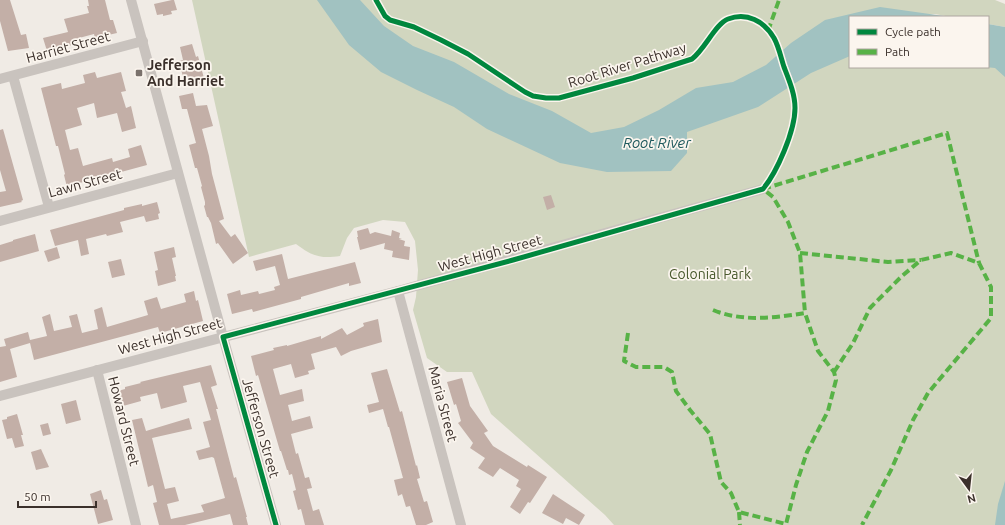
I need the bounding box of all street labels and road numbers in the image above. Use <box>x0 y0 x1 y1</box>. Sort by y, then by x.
street label: Harriet Street <box>24 28 112 66</box>
street label: Root River Pathway <box>566 39 688 91</box>
street label: Lawn Street <box>46 165 124 200</box>
street label: West High Street <box>436 231 544 275</box>
street label: West High Street <box>116 314 224 358</box>
street label: Maria Street <box>425 364 461 444</box>
street label: Howard Street <box>105 375 143 468</box>
street label: Jefferson Street <box>239 376 283 480</box>

